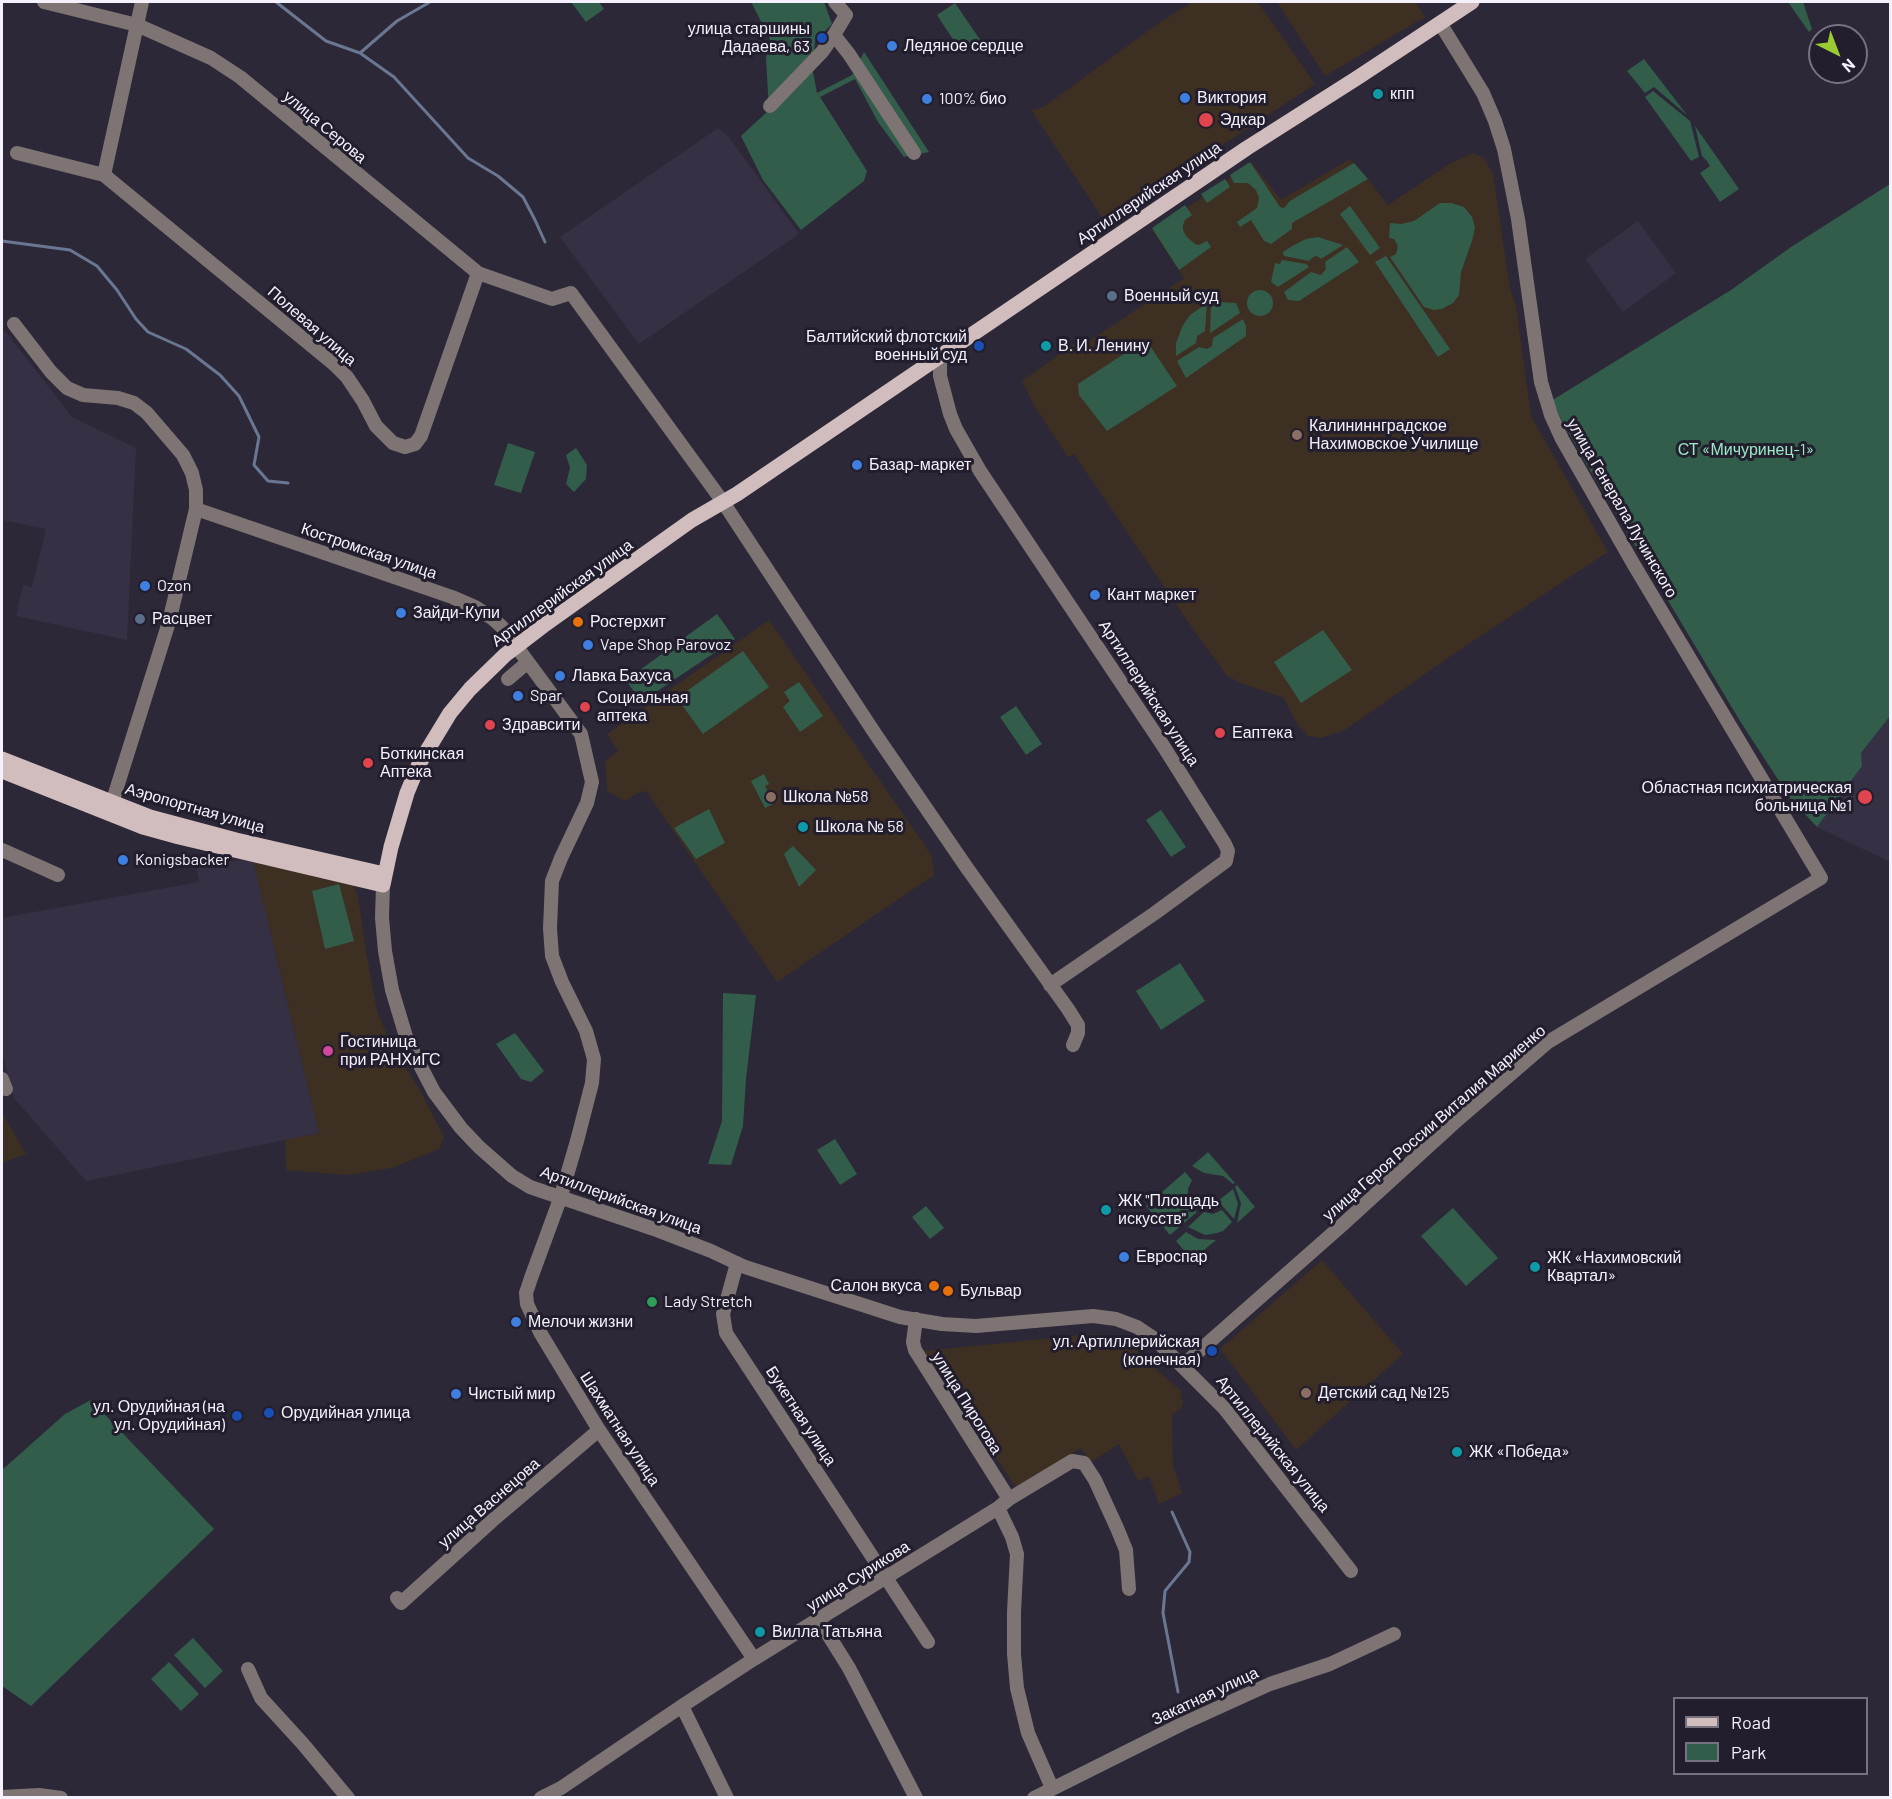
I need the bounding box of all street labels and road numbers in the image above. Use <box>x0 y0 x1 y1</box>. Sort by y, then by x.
street label: улица Серова <box>280 87 370 167</box>
street label: Артиллерийская улица <box>1073 138 1225 248</box>
street label: Полевая улица <box>264 282 360 370</box>
street label: улица Генерала Лучинского <box>1563 415 1681 601</box>
street label: Костромская улица <box>299 519 439 583</box>
street label: Артиллерийская улица <box>488 535 636 651</box>
street label: Артиллерийская улица <box>1095 617 1203 769</box>
street label: Аэропортная улица <box>123 779 267 837</box>
street label: улица Героя России Виталия Мариенко <box>1319 1021 1549 1225</box>
street label: Артиллерийская улица <box>538 1162 704 1238</box>
street label: улица Пирогова <box>928 1348 1006 1458</box>
street label: Букетная улица <box>762 1363 840 1469</box>
street label: Шахматная улица <box>576 1368 664 1490</box>
street label: Артиллерийская улица <box>1212 1372 1334 1516</box>
street label: улица Васнецова <box>435 1454 543 1552</box>
street label: улица Сурикова <box>803 1537 913 1615</box>
street label: Закатная улица <box>1149 1663 1261 1729</box>

